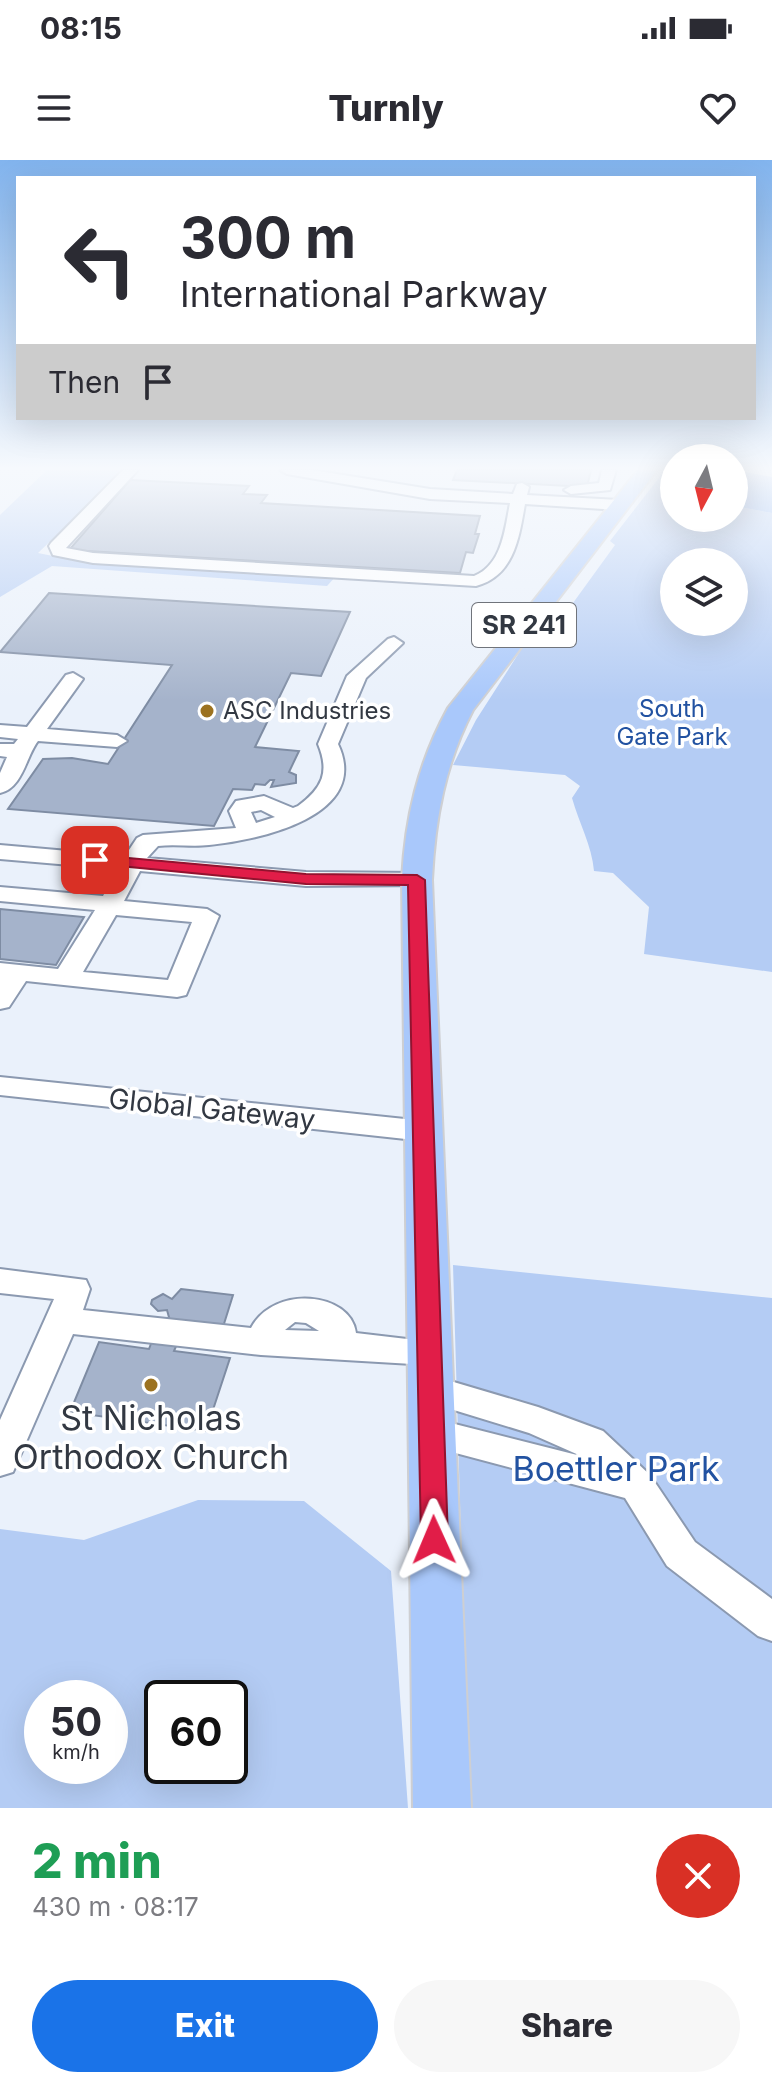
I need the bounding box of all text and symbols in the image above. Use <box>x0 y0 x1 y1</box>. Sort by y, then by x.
text: 08:15 <box>40 10 122 46</box>
icon: menu <box>32 86 76 130</box>
text: Turnly <box>328 86 444 130</box>
icon: heart <box>696 86 740 130</box>
text: 300 m <box>180 204 356 272</box>
icon: left <box>48 208 152 312</box>
text: International Parkway <box>180 272 548 316</box>
icon: arrive <box>136 360 180 404</box>
text: Then <box>48 364 120 400</box>
north arrow <box>660 444 748 532</box>
map controls <box>660 444 748 636</box>
button: layers <box>660 548 748 636</box>
road number: SR 241 <box>472 603 576 647</box>
park label: South Gate Park <box>616 694 728 751</box>
place label: ASC Industries <box>223 696 391 725</box>
marker: ASC Industries <box>198 702 216 720</box>
pin <box>61 826 129 894</box>
icon: arrive <box>73 838 117 882</box>
street label: Global Gateway <box>107 1081 317 1137</box>
marker: St Nicholas Orthodox Church <box>142 1376 160 1394</box>
place label: St Nicholas Orthodox Church <box>13 1397 289 1477</box>
park label: Boettler Park <box>512 1448 720 1489</box>
position arrow <box>392 1498 476 1582</box>
speed limit sign: 60 <box>144 1680 248 1784</box>
text: 50 <box>50 1697 102 1746</box>
text: km/h <box>52 1740 100 1764</box>
text: 2 min <box>32 1831 162 1890</box>
button: close <box>656 1834 740 1918</box>
text: 430 m · 08:17 <box>32 1891 199 1922</box>
button: Exit <box>32 1980 378 2072</box>
button: Share <box>394 1980 740 2072</box>

